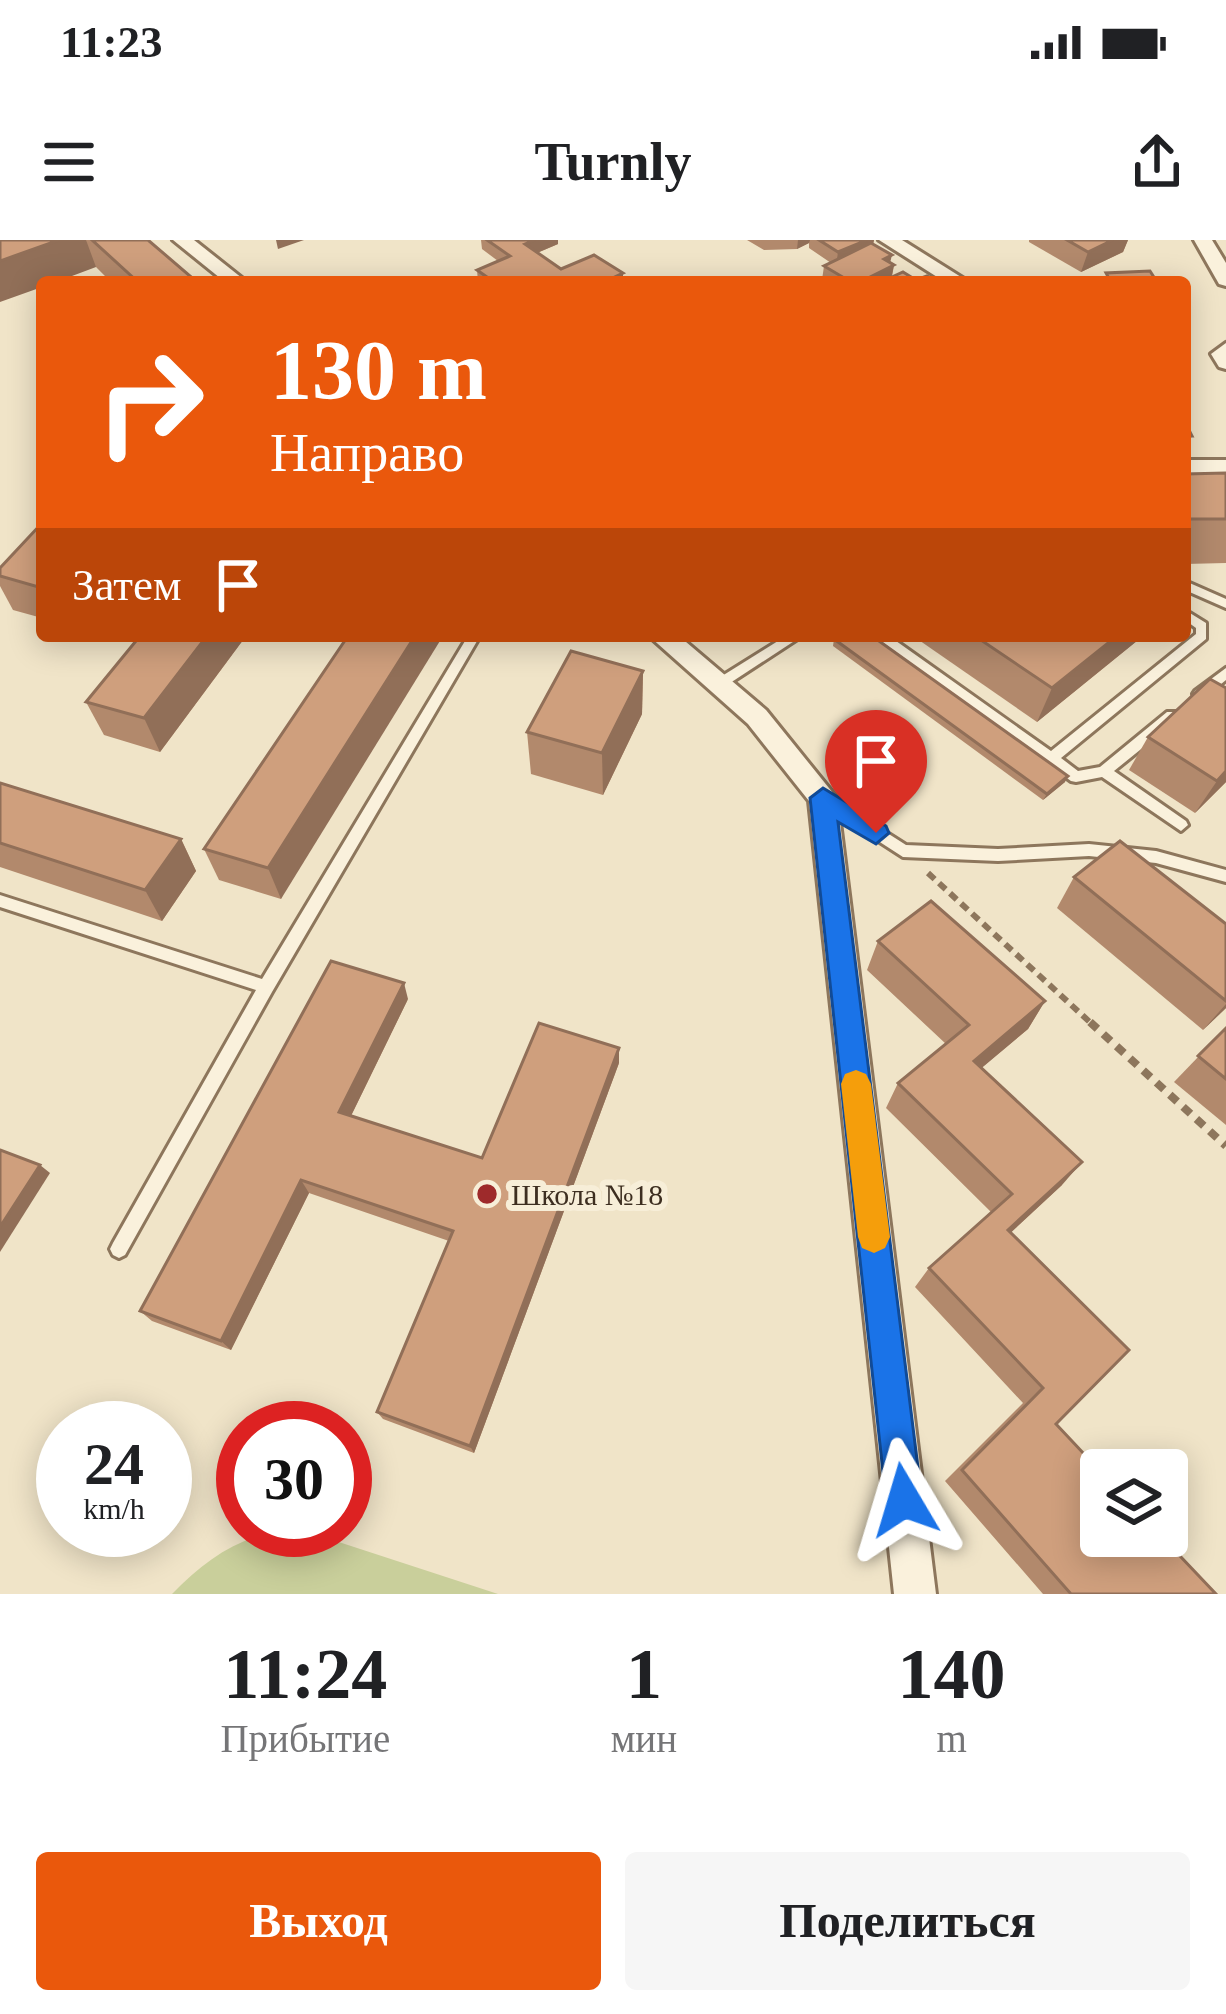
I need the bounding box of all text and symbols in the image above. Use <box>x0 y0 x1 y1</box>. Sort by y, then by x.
text: 11:23 <box>60 17 163 67</box>
icon: menu <box>36 129 102 195</box>
icon: share <box>1124 129 1190 195</box>
text: Turnly <box>534 132 692 192</box>
icon: right <box>72 324 228 480</box>
text: 130 m <box>270 324 487 417</box>
text: Направо <box>270 423 464 483</box>
icon: arrive <box>205 552 271 618</box>
text: Затем <box>72 560 181 610</box>
pin <box>825 710 927 833</box>
icon: arrive <box>843 728 909 794</box>
place label: Школа №18 <box>511 1178 663 1211</box>
marker: Школа №18 <box>474 1181 500 1207</box>
speed limit sign: 30 <box>216 1401 372 1557</box>
text: 24 <box>84 1431 144 1497</box>
position arrow <box>841 1437 967 1563</box>
map controls <box>1080 1449 1188 1557</box>
button: layers <box>1080 1449 1188 1557</box>
text: km/h <box>83 1492 145 1525</box>
text: 11:24 <box>223 1634 387 1714</box>
text: 1 <box>626 1634 662 1714</box>
text: 140 <box>898 1634 1006 1714</box>
text: Прибытие <box>220 1717 390 1760</box>
text: мин <box>611 1717 677 1760</box>
text: m <box>936 1717 967 1760</box>
button: Выход <box>36 1852 601 1990</box>
button: Поделиться <box>625 1852 1190 1990</box>

